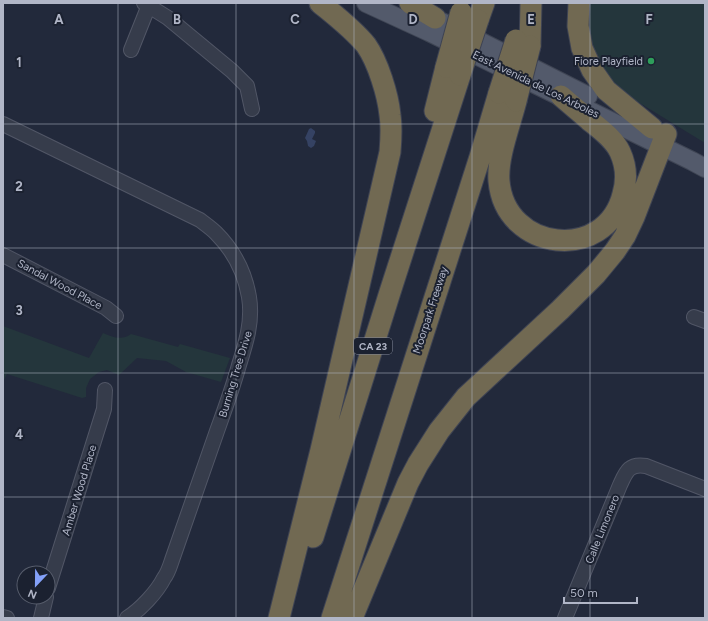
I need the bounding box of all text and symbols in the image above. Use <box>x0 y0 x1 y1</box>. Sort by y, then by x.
text: A <box>54 12 64 27</box>
text: B <box>173 12 181 27</box>
text: C <box>290 12 300 27</box>
text: D <box>408 12 418 27</box>
text: E <box>527 12 535 27</box>
text: F <box>645 12 653 27</box>
street label: East Avenida de Los Arboles <box>470 48 601 121</box>
text: 1 <box>16 55 22 70</box>
place label: Fiore Playfield <box>574 55 643 68</box>
marker: Fiore Playfield <box>646 56 656 66</box>
text: 2 <box>15 179 23 194</box>
street label: Sandal Wood Place <box>15 257 104 312</box>
street label: Moorpark Freeway <box>410 265 451 355</box>
text: 3 <box>15 303 23 318</box>
street label: Burning Tree Drive <box>216 329 255 419</box>
road number: CA 23 <box>354 338 392 354</box>
text: 4 <box>15 427 23 442</box>
street label: Amber Wood Place <box>60 443 99 537</box>
street label: Calle Limonero <box>583 493 622 566</box>
north arrow <box>16 565 56 605</box>
scale bar <box>564 579 637 605</box>
text: N <box>26 586 39 601</box>
text: 50 m <box>570 586 598 600</box>

